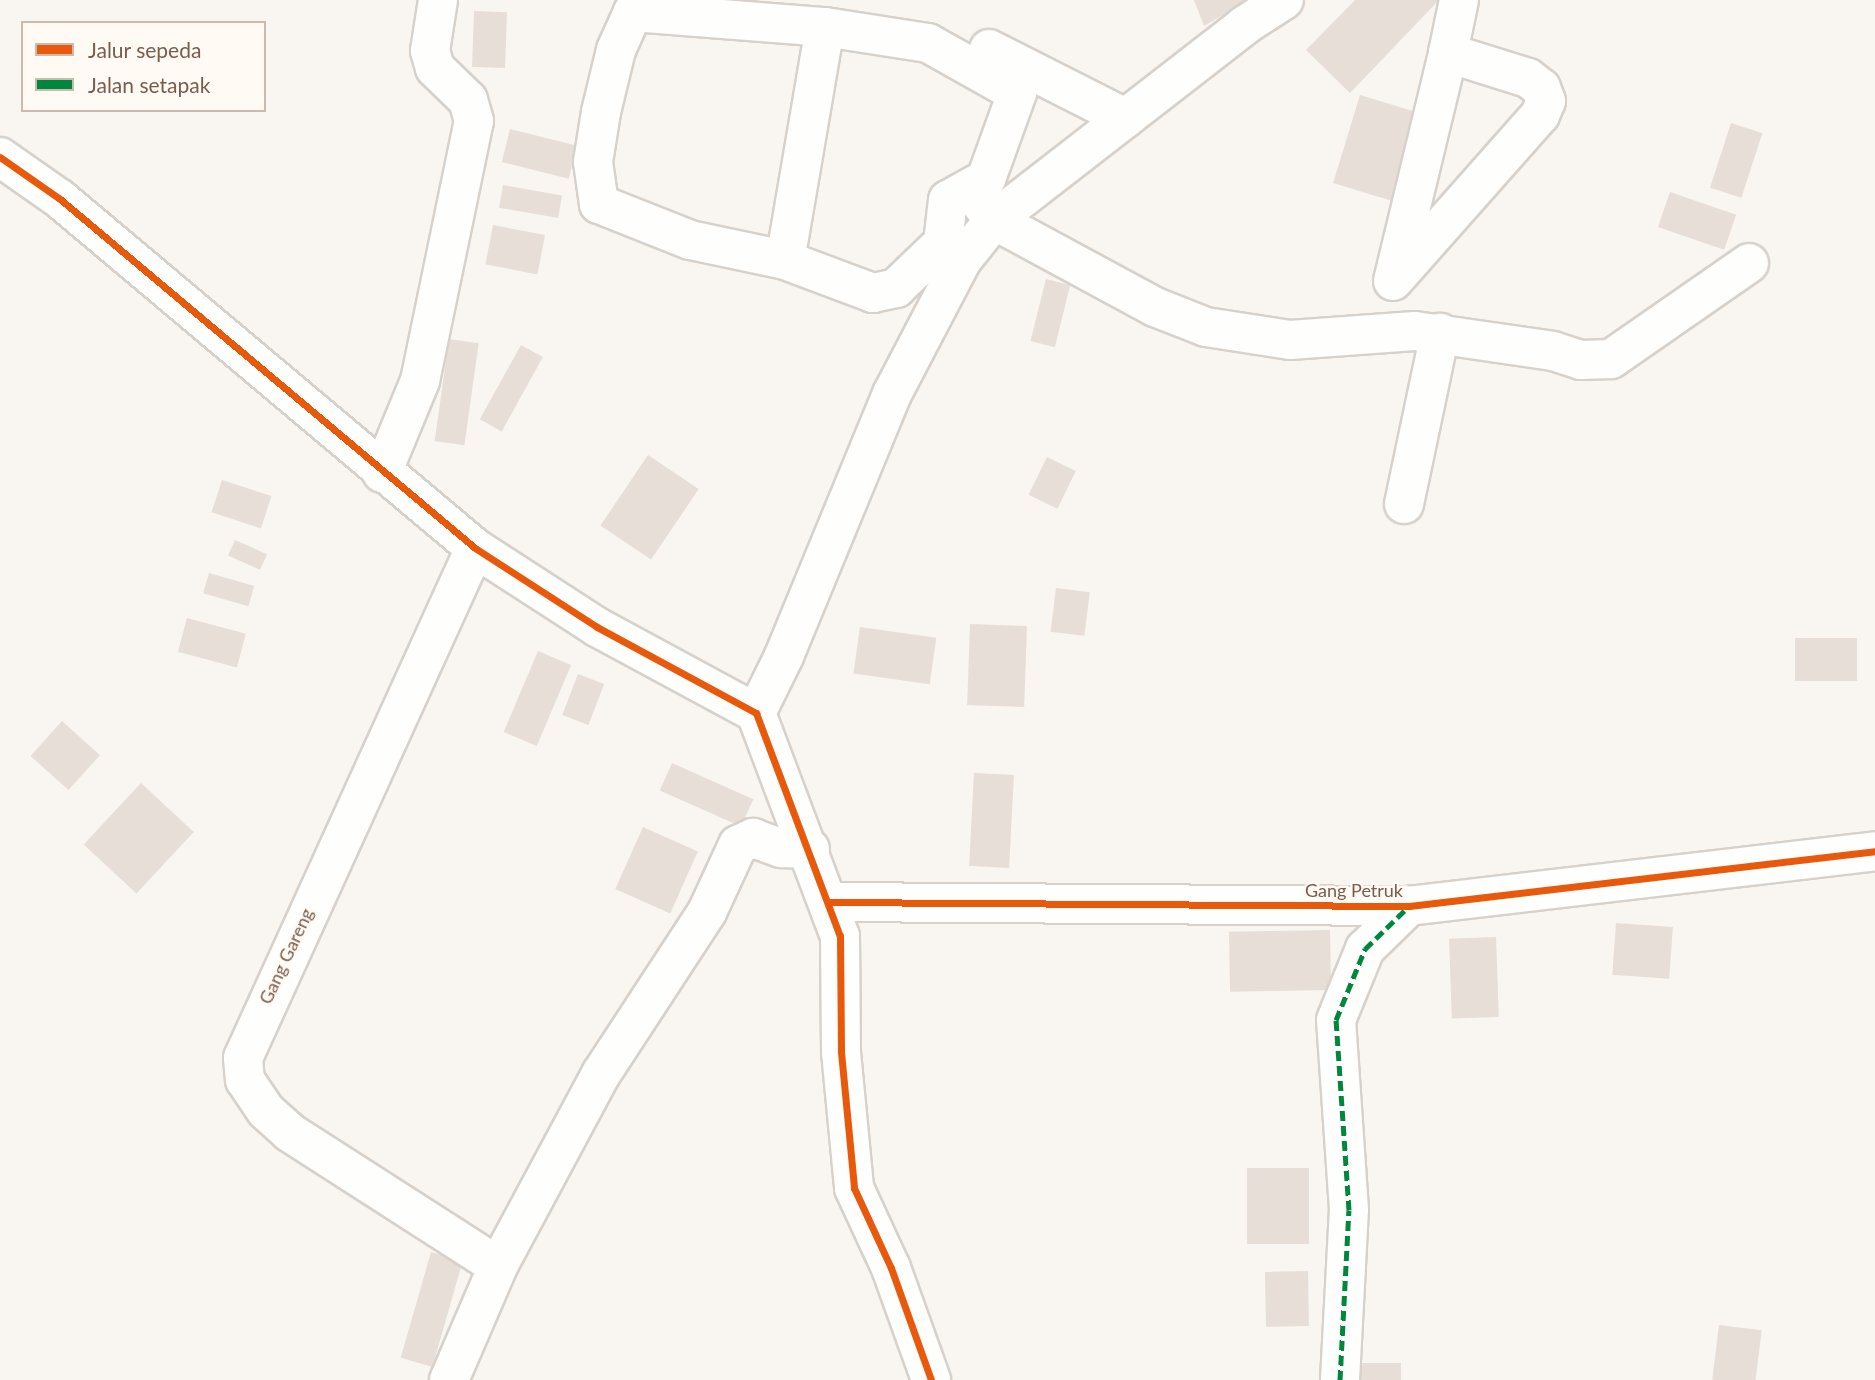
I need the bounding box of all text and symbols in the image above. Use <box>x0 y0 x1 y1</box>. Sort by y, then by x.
legend <box>21 21 266 112</box>
text: Jalur sepeda <box>88 37 201 62</box>
text: Jalan setapak <box>88 72 210 97</box>
street label: Gang Petruk <box>1305 879 1403 901</box>
street label: Gang Gareng <box>254 905 318 1007</box>

